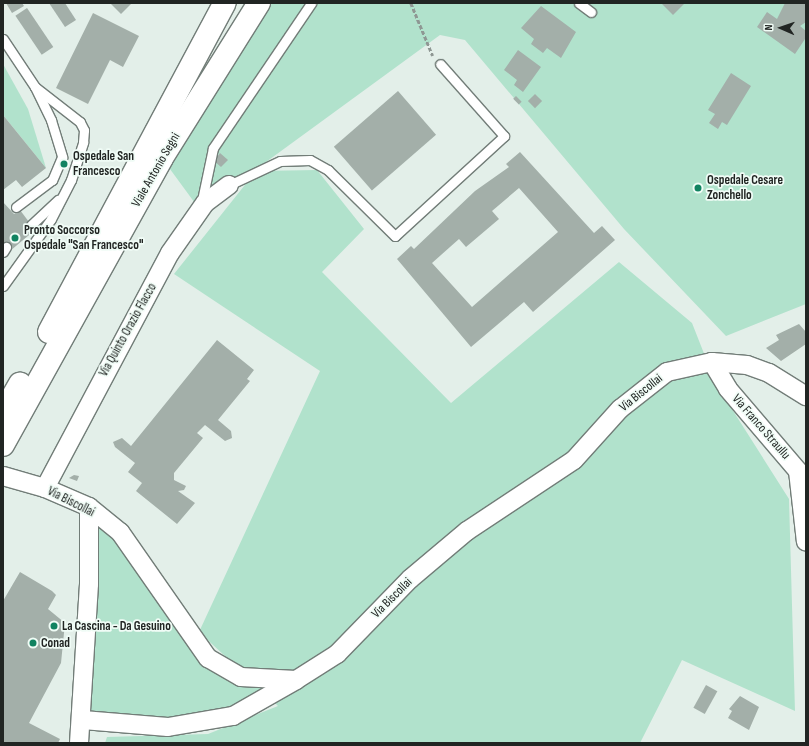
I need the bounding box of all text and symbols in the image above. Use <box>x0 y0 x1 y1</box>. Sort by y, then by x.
north arrow <box>761 8 801 48</box>
text: N <box>762 24 775 31</box>
street label: Viale Antonio Segni <box>128 130 184 210</box>
place label: Ospedale San Francesco <box>73 149 134 180</box>
marker: Ospedale San Francesco <box>58 158 70 170</box>
place label: Ospedale Cesare Zonchello <box>707 173 783 204</box>
marker: Ospedale Cesare Zonchello <box>692 182 704 194</box>
place label: Pronto Soccorso Ospedale "San Francesco" <box>24 223 143 254</box>
marker: Pronto Soccorso Ospedale "San Francesco" <box>9 232 21 244</box>
street label: Via Quinto Orazio Flacco <box>96 281 160 379</box>
street label: Via Biscollai <box>616 371 666 415</box>
street label: Via Franco Straullu <box>729 391 793 463</box>
street label: Via Biscollai <box>45 483 97 521</box>
street label: Via Biscollai <box>368 574 416 622</box>
place label: La Cascina - Da Gesuino <box>62 618 171 634</box>
marker: La Cascina - Da Gesuino <box>49 621 59 631</box>
place label: Conad <box>41 635 70 651</box>
marker: Conad <box>28 638 38 648</box>

